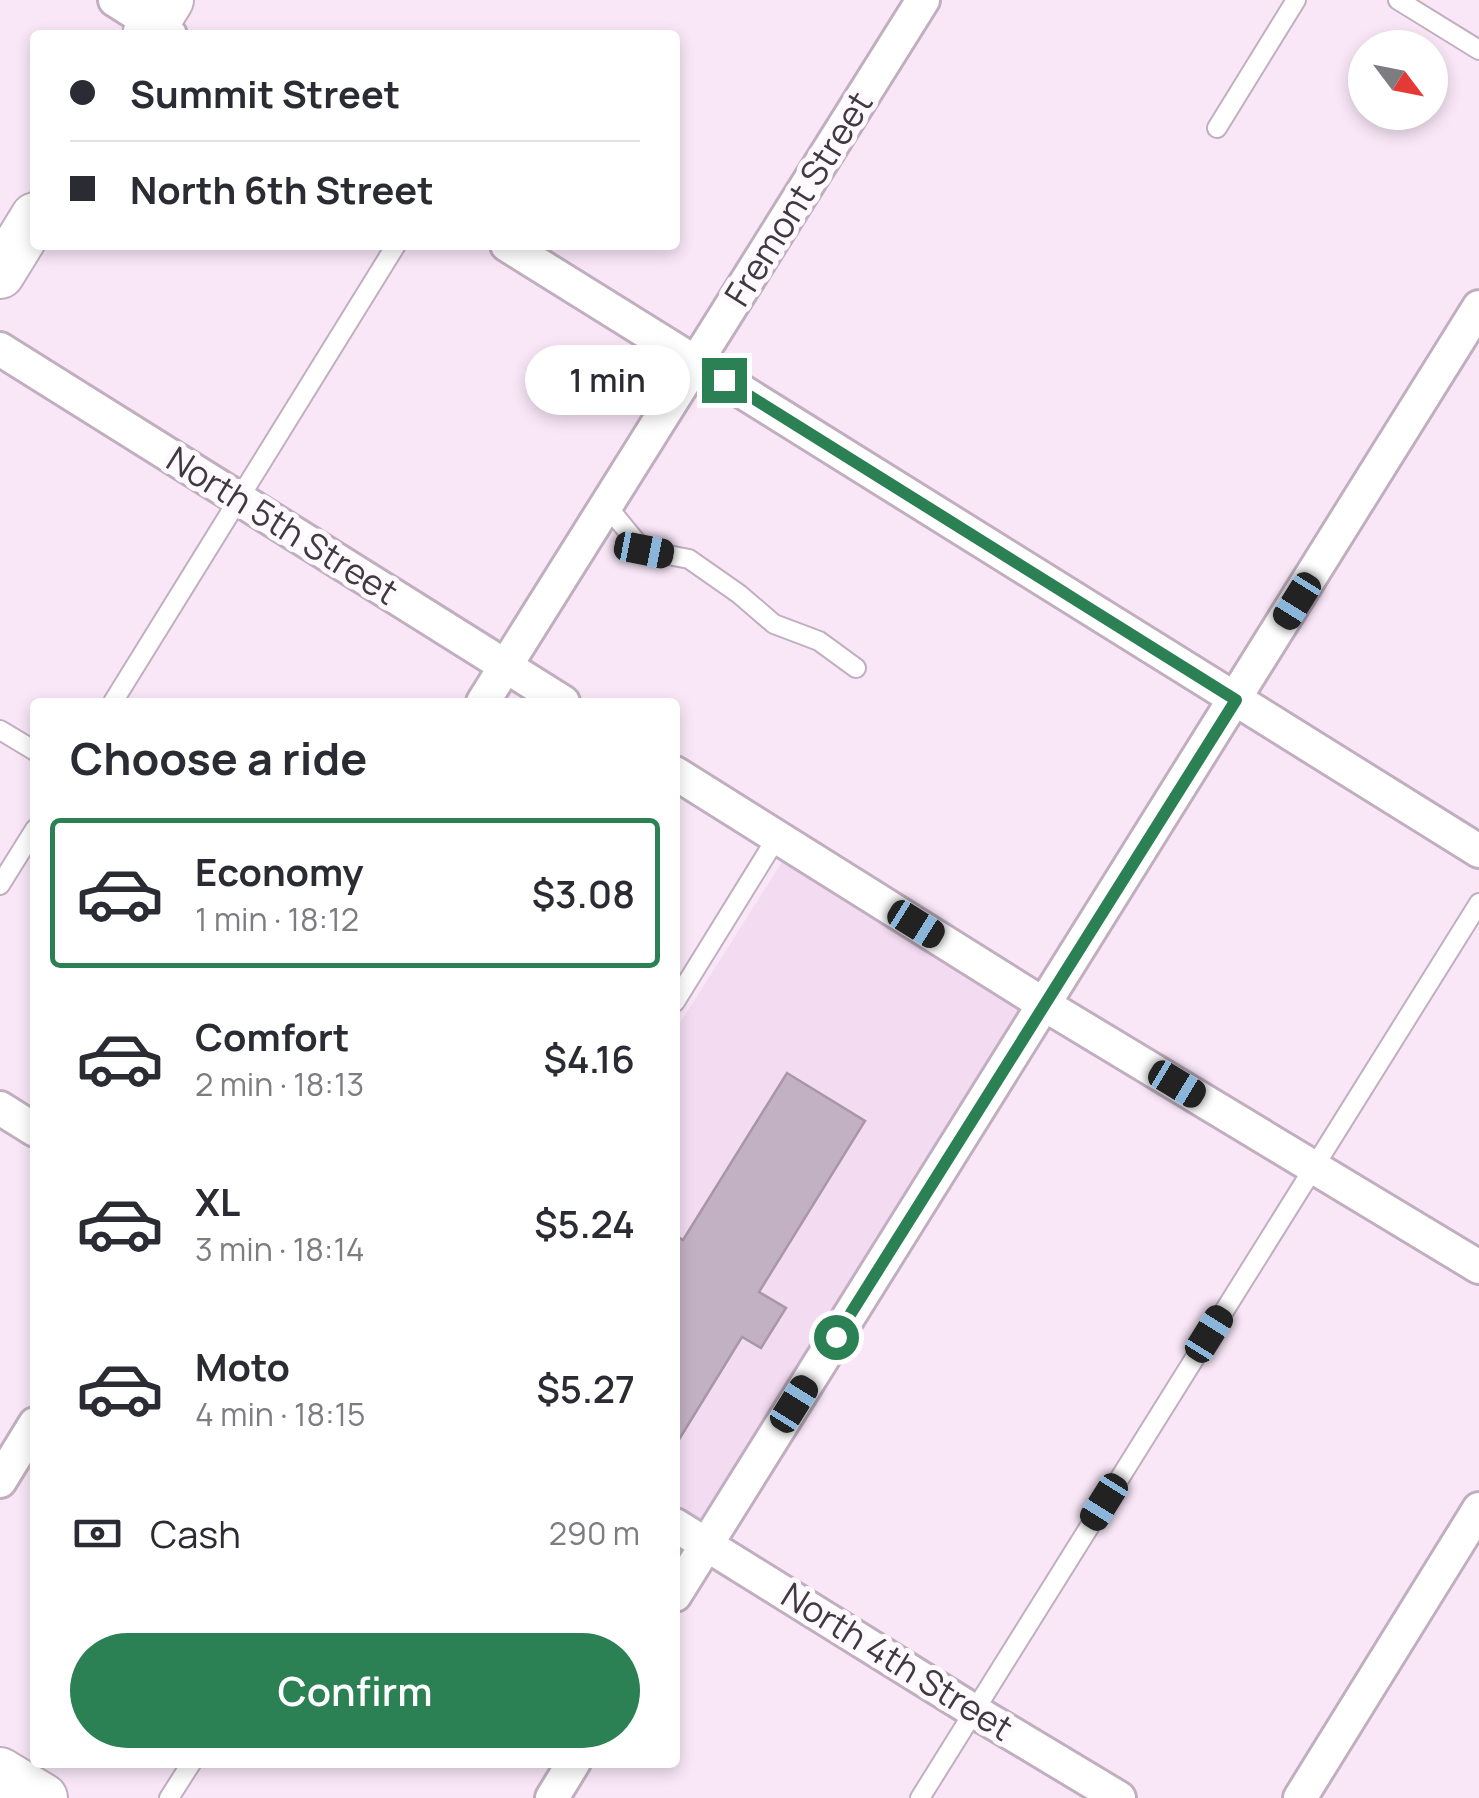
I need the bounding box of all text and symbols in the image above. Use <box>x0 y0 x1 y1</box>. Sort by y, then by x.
north arrow <box>1348 30 1448 130</box>
map controls <box>1348 30 1448 130</box>
text: Summit Street <box>130 67 400 119</box>
street label: Fremont Street <box>713 82 883 315</box>
text: North 6th Street <box>130 163 434 215</box>
callout: 1 min <box>524 345 689 415</box>
text: 1 min <box>569 358 646 402</box>
route end <box>702 358 747 403</box>
street label: North 5th Street <box>158 435 407 615</box>
car <box>612 530 676 570</box>
car <box>1268 568 1326 634</box>
text: Choose a ride <box>70 727 367 789</box>
text: Economy <box>195 845 364 897</box>
icon: car <box>75 848 165 938</box>
text: $3.08 <box>532 867 635 919</box>
car <box>883 895 949 953</box>
text: 1 min · 18:12 <box>195 897 359 941</box>
text: Comfort <box>195 1010 349 1062</box>
icon: car <box>75 1013 165 1103</box>
text: $4.16 <box>544 1032 635 1084</box>
car <box>1144 1056 1210 1112</box>
text: 2 min · 18:13 <box>195 1062 364 1106</box>
text: XL <box>195 1175 240 1227</box>
icon: car <box>75 1178 165 1268</box>
text: $5.24 <box>534 1197 635 1249</box>
text: 3 min · 18:14 <box>195 1227 365 1271</box>
car <box>1180 1301 1238 1367</box>
route start <box>814 1315 859 1360</box>
text: Moto <box>195 1340 290 1392</box>
icon: car <box>75 1343 165 1433</box>
text: $5.27 <box>536 1362 635 1414</box>
car <box>765 1371 823 1437</box>
text: 4 min · 18:15 <box>195 1392 366 1436</box>
car <box>1075 1469 1133 1535</box>
icon: cash <box>70 1506 125 1561</box>
text: Cash <box>150 1507 241 1559</box>
text: 290 m <box>549 1511 640 1555</box>
street label: North 4th Street <box>773 1571 1022 1752</box>
button: Confirm <box>70 1633 640 1748</box>

